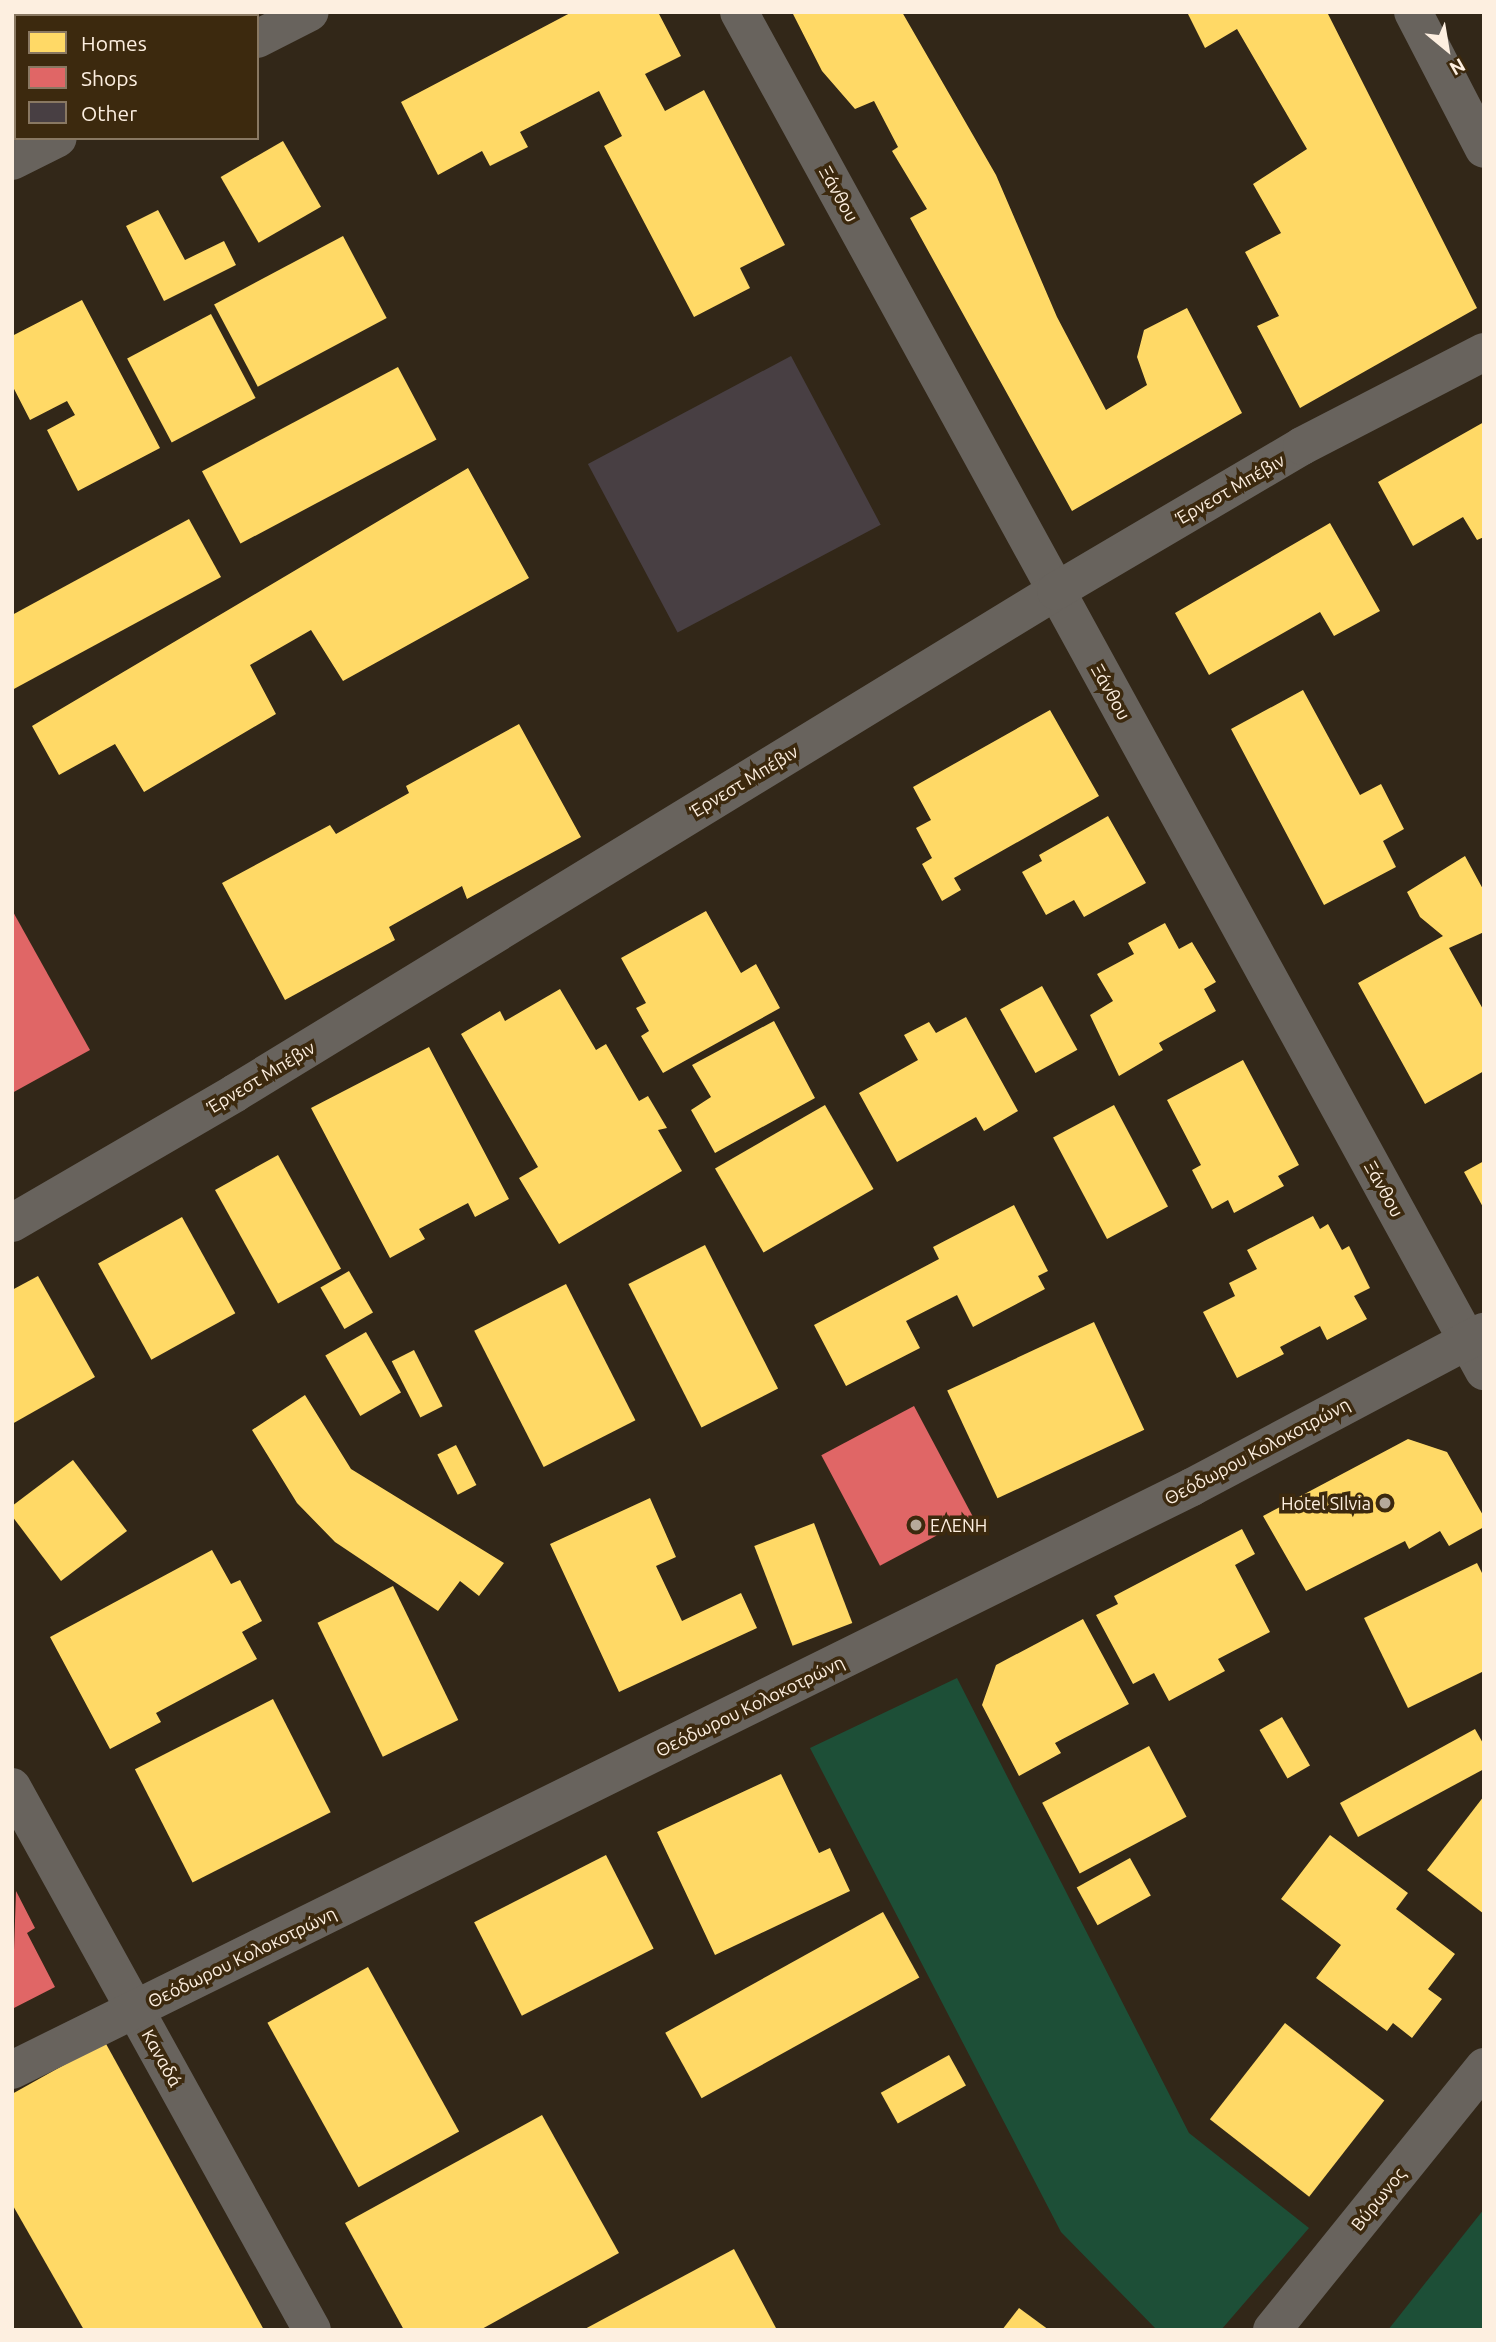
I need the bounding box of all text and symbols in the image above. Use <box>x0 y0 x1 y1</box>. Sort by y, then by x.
legend <box>14 14 259 140</box>
north arrow <box>1412 14 1482 84</box>
text: Homes <box>81 31 147 55</box>
text: N <box>1446 54 1469 80</box>
text: Shops <box>81 66 138 90</box>
text: Other <box>81 101 137 125</box>
street label: Ξάνθου <box>815 162 863 226</box>
street label: Έρνεστ Μπέβιν <box>1172 449 1288 529</box>
street label: Ξάνθου <box>1087 660 1135 724</box>
street label: Έρνεστ Μπέβιν <box>686 740 802 822</box>
street label: Έρνεστ Μπέβιν <box>203 1036 319 1118</box>
street label: Ξάνθου <box>1360 1157 1408 1221</box>
street label: Θεόδωρου Κολοκοτρώνη <box>1160 1393 1354 1509</box>
place label: Hotel SIlvia <box>1281 1492 1371 1514</box>
marker: Hotel SIlvia <box>1377 1495 1393 1511</box>
place label: ΕΛΕΝΗ <box>930 1514 987 1536</box>
marker: ΕΛΕΝΗ <box>908 1517 924 1533</box>
street label: Θεόδωρου Κολοκοτρώνη <box>652 1651 848 1761</box>
street label: Θεόδωρου Κολοκοτρώνη <box>144 1902 340 2012</box>
street label: Καναδά <box>137 2025 187 2091</box>
street label: Βύρωνος <box>1346 2163 1410 2235</box>

